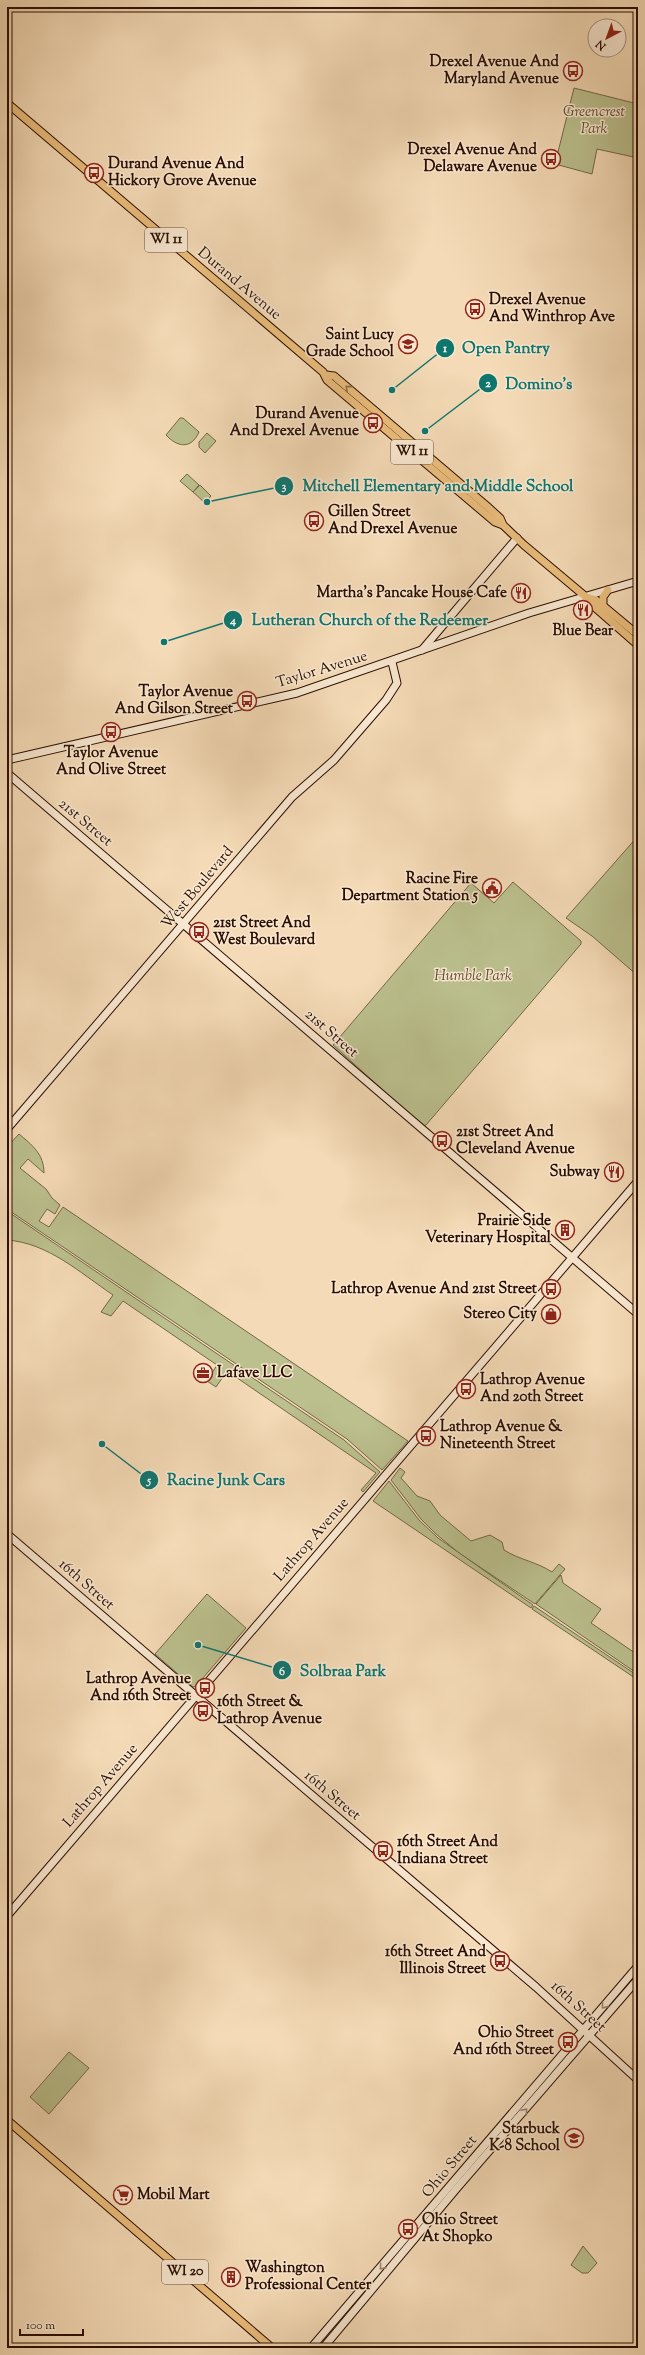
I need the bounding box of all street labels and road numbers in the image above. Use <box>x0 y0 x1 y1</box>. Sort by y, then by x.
road number: WI 11 <box>145 228 187 252</box>
street label: Durand Avenue <box>193 243 285 325</box>
road number: WI 11 <box>391 440 433 464</box>
street label: Taylor Avenue <box>274 646 370 694</box>
street label: 21st Street <box>53 794 117 852</box>
street label: West Boulevard <box>157 842 239 934</box>
street label: 21st Street <box>300 1005 362 1063</box>
street label: Lathrop Avenue <box>270 1494 354 1586</box>
street label: 16th Street <box>53 1555 119 1615</box>
street label: Lathrop Avenue <box>59 1740 143 1832</box>
street label: 16th Street <box>299 1766 365 1826</box>
street label: 16th Street <box>546 1976 610 2038</box>
street label: Ohio Street <box>418 2131 482 2203</box>
road number: WI 20 <box>162 2260 208 2284</box>

